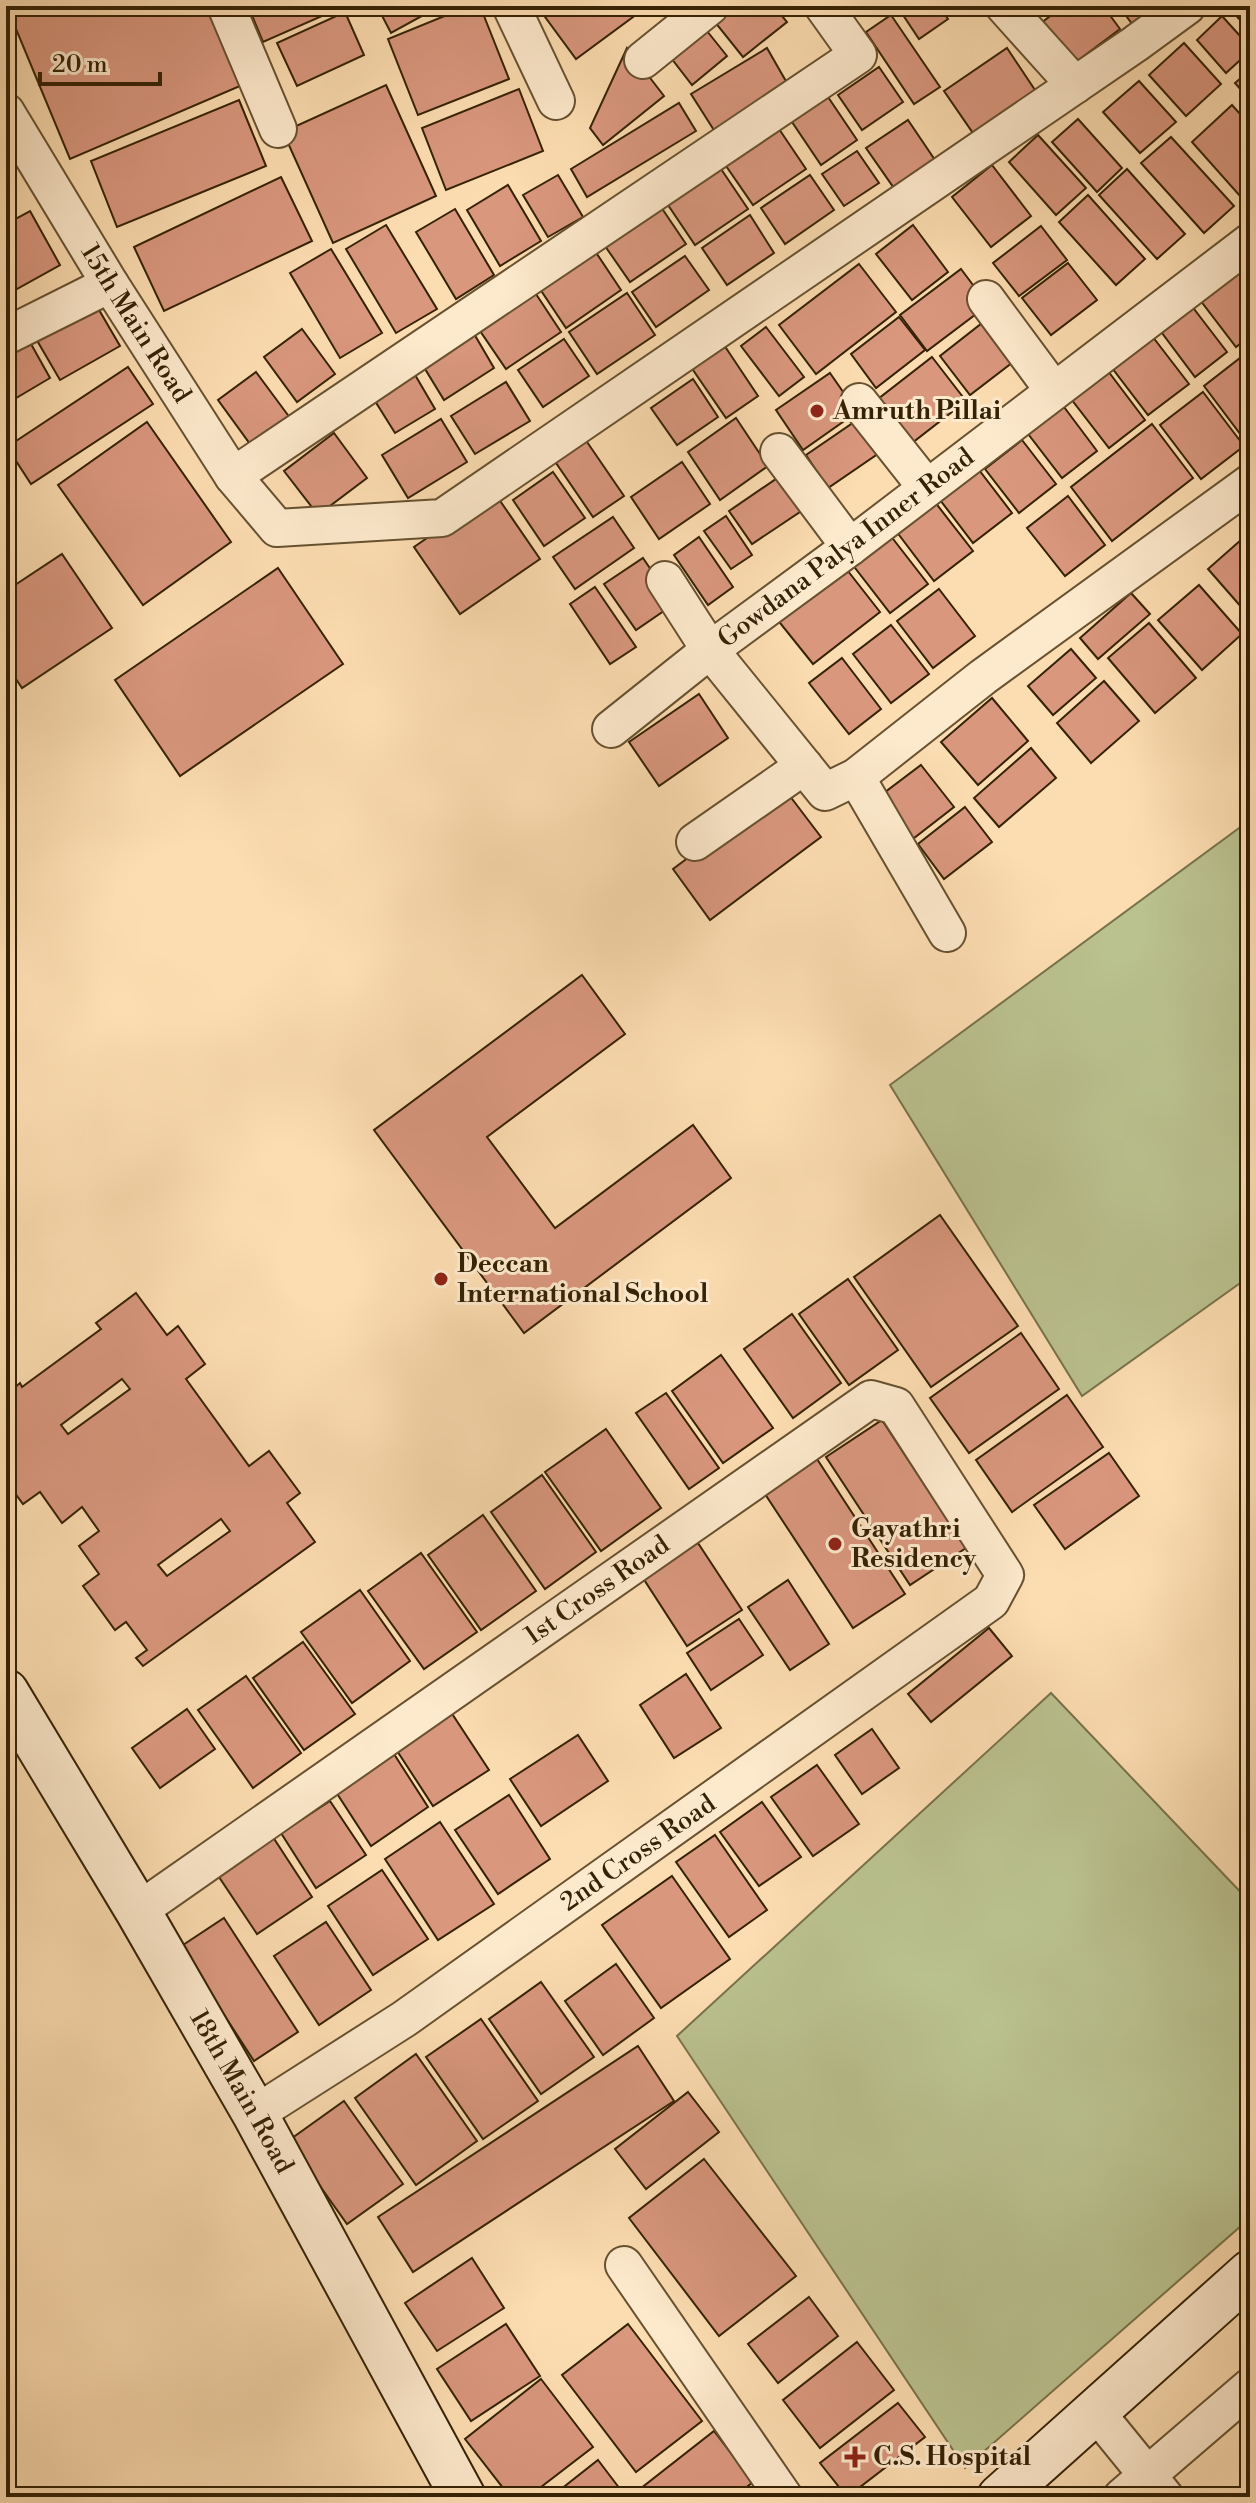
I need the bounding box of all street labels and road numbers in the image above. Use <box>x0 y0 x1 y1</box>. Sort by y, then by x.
street label: 15th Main Road <box>74 238 198 409</box>
street label: Gowdana Palya Inner Road <box>712 441 981 655</box>
street label: 1st Cross Road <box>519 1529 676 1652</box>
street label: 2nd Cross Road <box>554 1787 722 1918</box>
street label: 18th Main Road <box>182 2004 300 2179</box>

